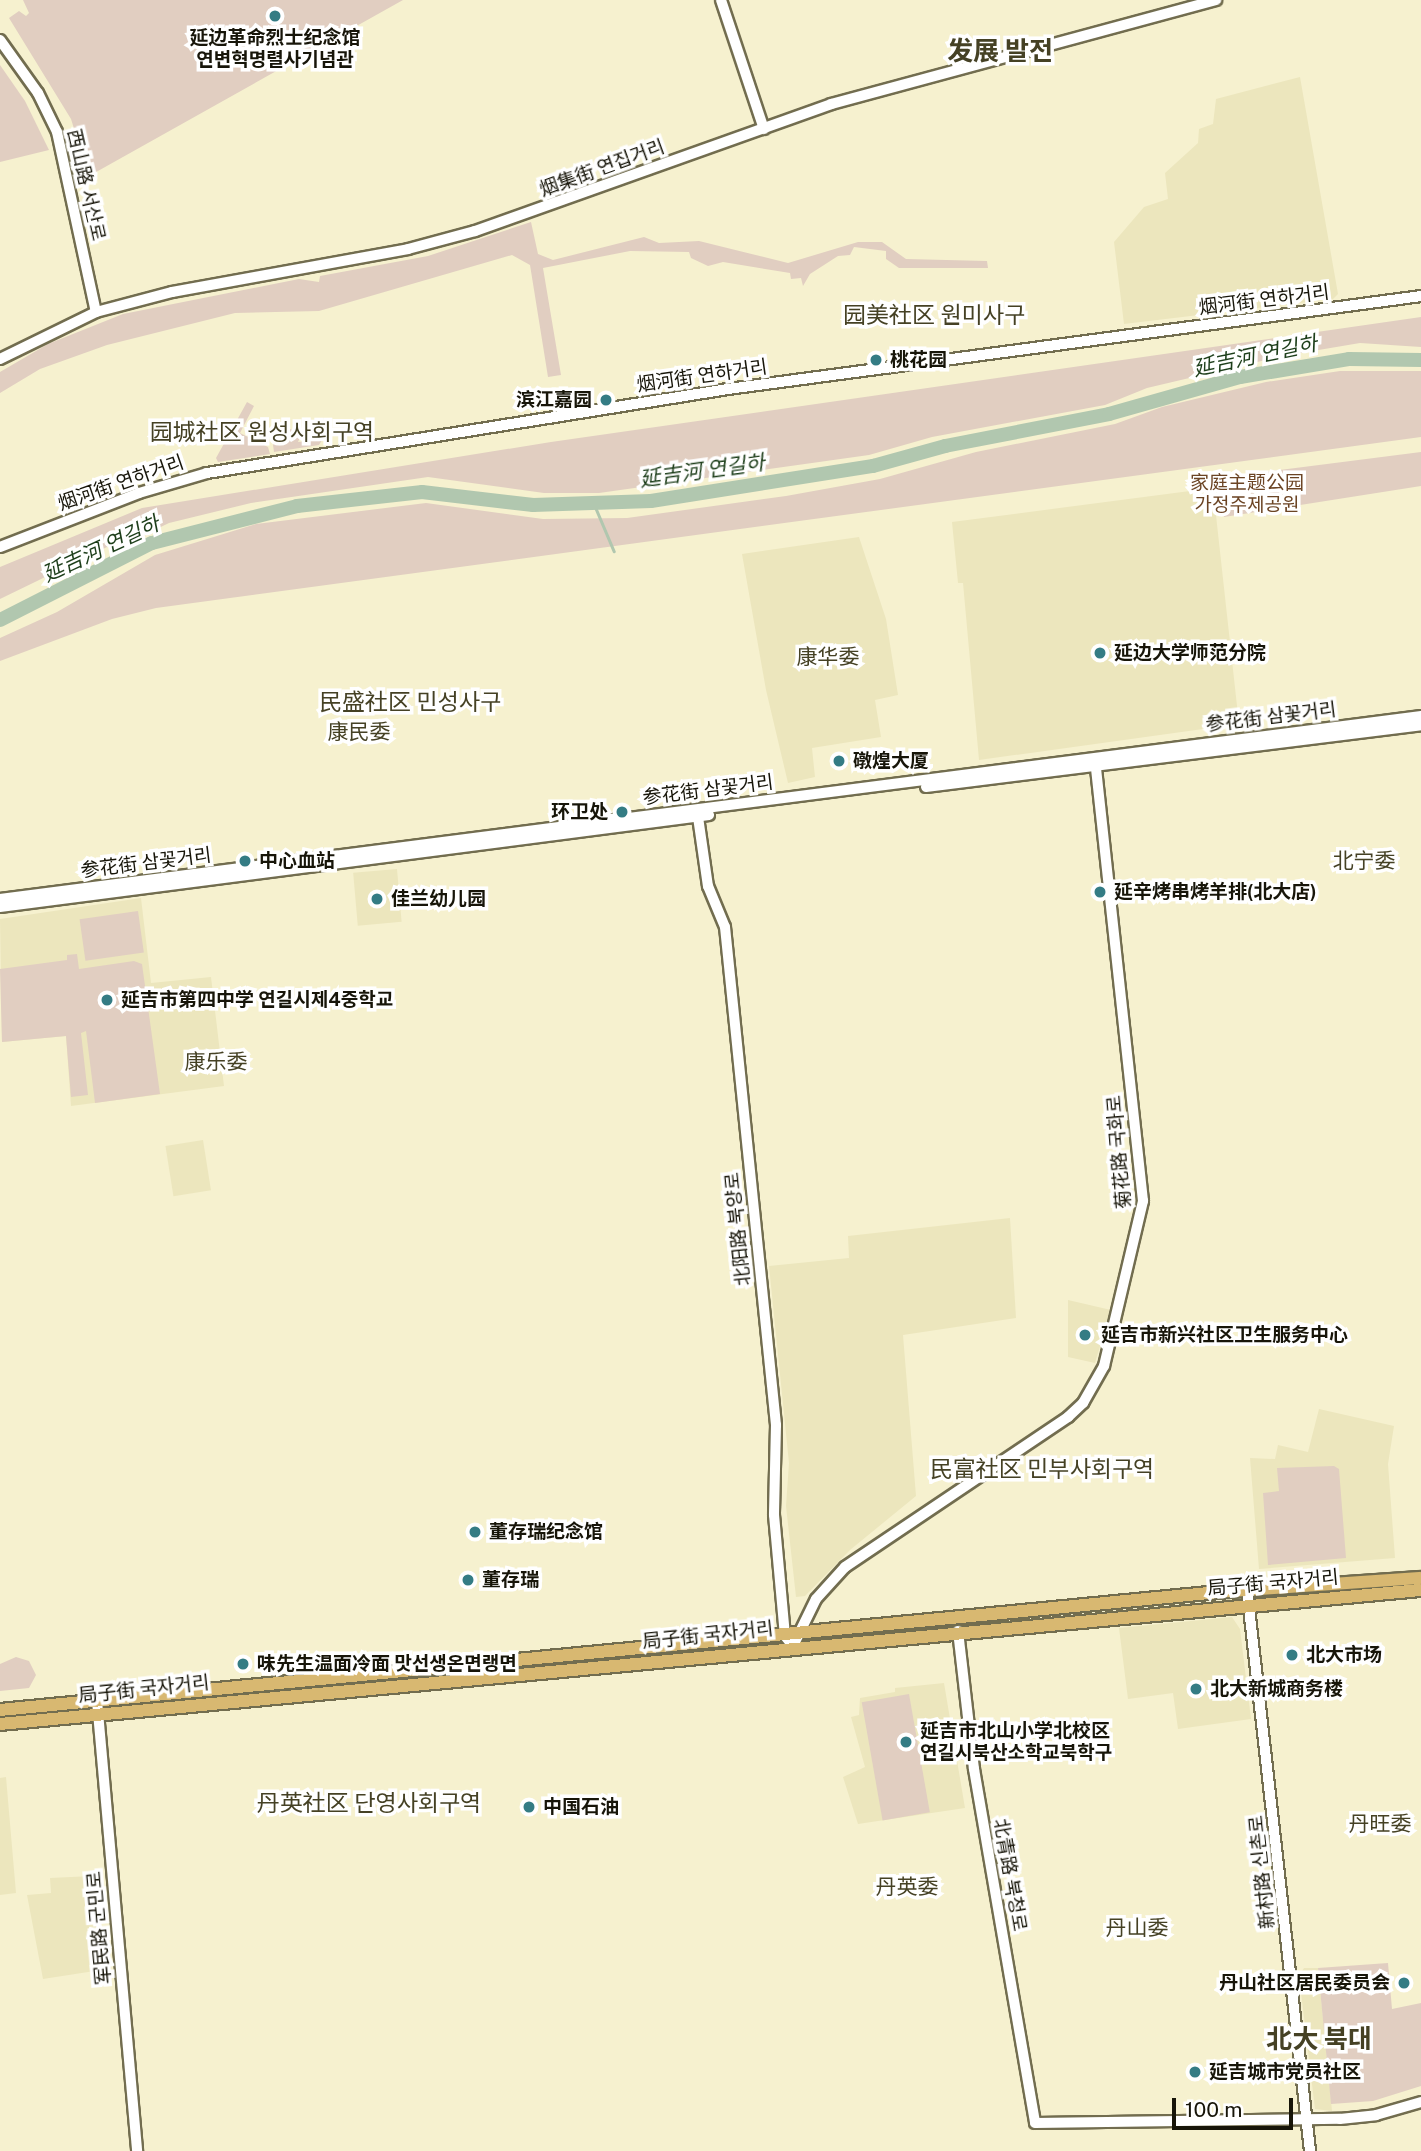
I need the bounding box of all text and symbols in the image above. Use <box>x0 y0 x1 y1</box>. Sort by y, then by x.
marker: 延边革命烈士纪念馆 연변혁명렬사기념관 <box>267 8 283 24</box>
place label: 延边革命烈士纪念馆 연변혁명렬사기념관 <box>190 27 360 71</box>
district label: 发展 발전 <box>947 35 1053 67</box>
street label: 西山路 서산로 <box>62 127 110 243</box>
street label: 烟集街 연집거리 <box>536 135 668 201</box>
street label: 烟河街 연하거리 <box>1197 281 1331 319</box>
district label: 园美社区 원미사구 <box>843 301 1025 329</box>
water label: 延吉河 연길하 <box>1191 331 1319 381</box>
place label: 桃花园 <box>890 349 947 371</box>
marker: 桃花园 <box>868 352 884 368</box>
street label: 烟河街 연하거리 <box>635 356 769 396</box>
place label: 滨江嘉园 <box>516 389 592 411</box>
marker: 滨江嘉园 <box>598 392 614 408</box>
district label: 园城社区 원성사회구역 <box>150 418 374 446</box>
water label: 延吉河 연길하 <box>638 450 766 492</box>
street label: 烟河街 연하거리 <box>55 451 187 515</box>
park label: 家庭主题公园 가정주제공원 <box>1190 472 1304 516</box>
water label: 延吉河 연길하 <box>39 511 163 587</box>
place label: 延边大学师范分院 <box>1114 642 1266 664</box>
district label: 康华委 <box>797 644 859 670</box>
marker: 延边大学师范分院 <box>1092 645 1108 661</box>
district label: 民盛社区 민성사구 <box>319 688 501 716</box>
street label: 参花街 삼꽃거리 <box>1204 698 1338 736</box>
district label: 康民委 <box>328 719 390 745</box>
place label: 礅煌大厦 <box>853 750 929 772</box>
marker: 礅煌大厦 <box>831 753 847 769</box>
street label: 参花街 삼꽃거리 <box>641 771 775 809</box>
place label: 环卫处 <box>551 801 608 823</box>
marker: 环卫处 <box>614 804 630 820</box>
street label: 参花街 삼꽃거리 <box>79 844 213 882</box>
district label: 北宁委 <box>1333 848 1395 874</box>
place label: 中心血站 <box>259 850 335 872</box>
marker: 中心血站 <box>237 853 253 869</box>
place label: 延辛烤串烤羊排(北大店) <box>1114 881 1317 903</box>
marker: 延辛烤串烤羊排(北大店) <box>1092 884 1108 900</box>
place label: 佳兰幼儿园 <box>391 888 486 910</box>
marker: 佳兰幼儿园 <box>369 891 385 907</box>
place label: 延吉市第四中学 연길시제4중학교 <box>121 989 393 1011</box>
marker: 延吉市第四中学 연길시제4중학교 <box>99 992 115 1008</box>
district label: 康乐委 <box>185 1049 247 1075</box>
street label: 菊花路 국화로 <box>1103 1094 1135 1210</box>
street label: 北阳路 북양로 <box>721 1171 755 1287</box>
place label: 延吉市新兴社区卫生服务中心 <box>1101 1324 1348 1346</box>
marker: 延吉市新兴社区卫生服务中心 <box>1075 1325 1095 1345</box>
district label: 民富社区 민부사회구역 <box>930 1455 1154 1483</box>
place label: 董存瑞纪念馆 <box>489 1521 603 1543</box>
marker: 董存瑞纪念馆 <box>467 1524 483 1540</box>
street label: 局子街 국자거리 <box>1206 1566 1340 1600</box>
place label: 董存瑞 <box>482 1569 539 1591</box>
marker: 董存瑞 <box>460 1572 476 1588</box>
street label: 局子街 국자거리 <box>641 1617 775 1653</box>
place label: 北大市场 <box>1306 1644 1382 1666</box>
marker: 北大市场 <box>1284 1647 1300 1663</box>
place label: 味先生温面冷面 맛선생온면랭면 <box>257 1653 517 1675</box>
marker: 味先生温面冷面 맛선생온면랭면 <box>235 1656 251 1672</box>
street label: 局子街 국자거리 <box>77 1671 211 1707</box>
place label: 北大新城商务楼 <box>1210 1678 1343 1700</box>
marker: 北大新城商务楼 <box>1188 1681 1204 1697</box>
place label: 延吉市北山小学北校区 연길시북산소학교북학구 <box>920 1720 1112 1764</box>
marker: 延吉市北山小学北校区 연길시북산소학교북학구 <box>898 1734 914 1750</box>
district label: 丹英社区 단영사회구역 <box>257 1789 481 1817</box>
place label: 中国石油 <box>543 1796 619 1818</box>
marker: 中国石油 <box>521 1799 537 1815</box>
district label: 丹旺委 <box>1349 1811 1411 1837</box>
street label: 新村路 신촌로 <box>1245 1814 1279 1930</box>
street label: 北青路 북청로 <box>989 1817 1031 1933</box>
street label: 军民路 군민로 <box>83 1870 115 1986</box>
district label: 丹英委 <box>876 1874 938 1900</box>
district label: 丹山委 <box>1106 1915 1168 1941</box>
place label: 丹山社区居民委员会 <box>1219 1972 1390 1994</box>
marker: 丹山社区居民委员会 <box>1396 1975 1412 1991</box>
district label: 北大 북대 <box>1266 2023 1372 2055</box>
place label: 延吉城市党员社区 <box>1209 2061 1361 2083</box>
marker: 延吉城市党员社区 <box>1187 2064 1203 2080</box>
scale bar <box>1176 2084 1297 2128</box>
text: 100 m <box>1185 2097 1242 2122</box>

